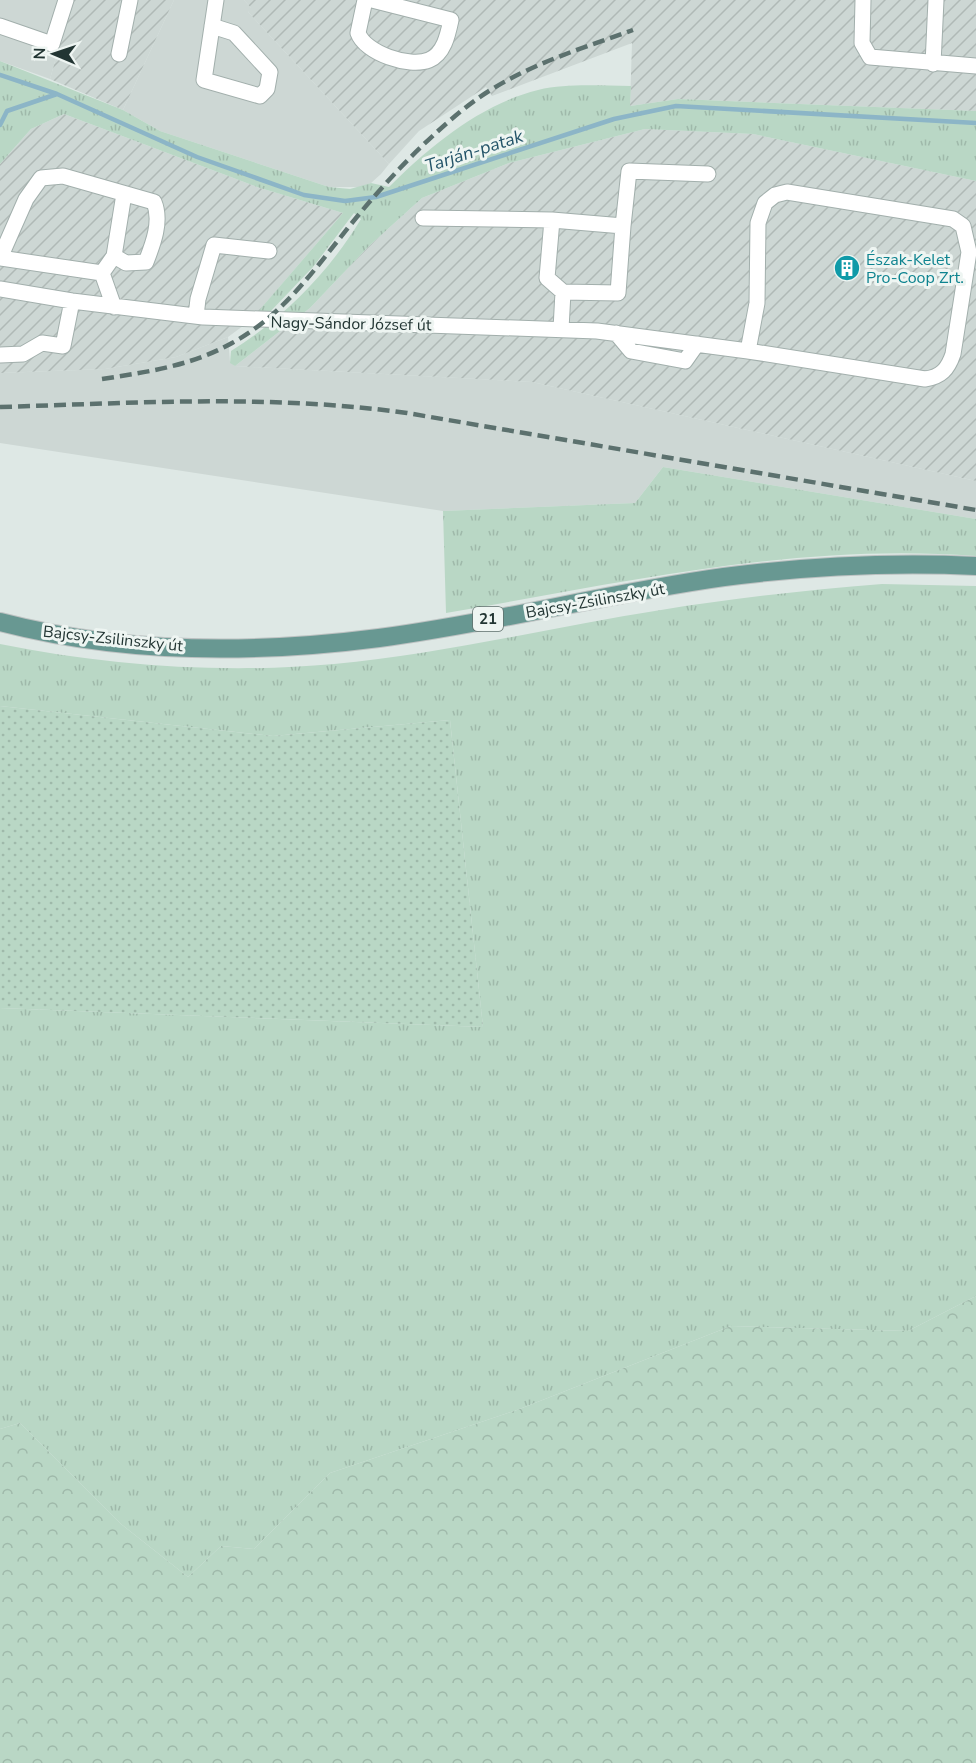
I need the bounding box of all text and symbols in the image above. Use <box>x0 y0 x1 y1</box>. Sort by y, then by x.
north arrow <box>24 24 84 84</box>
text: N <box>29 47 51 60</box>
water label: Tarján-patak <box>422 124 527 178</box>
place label: Észak-Kelet Pro-Coop Zrt. <box>866 249 964 289</box>
building icon: Észak-Kelet Pro-Coop Zrt. <box>832 253 862 283</box>
street label: Nagy-Sándor József út <box>270 312 432 336</box>
street label: Bajcsy-Zsilinszky út <box>524 578 667 624</box>
road number: 21 <box>473 607 503 631</box>
street label: Bajcsy-Zsilinszky út <box>42 621 184 657</box>

